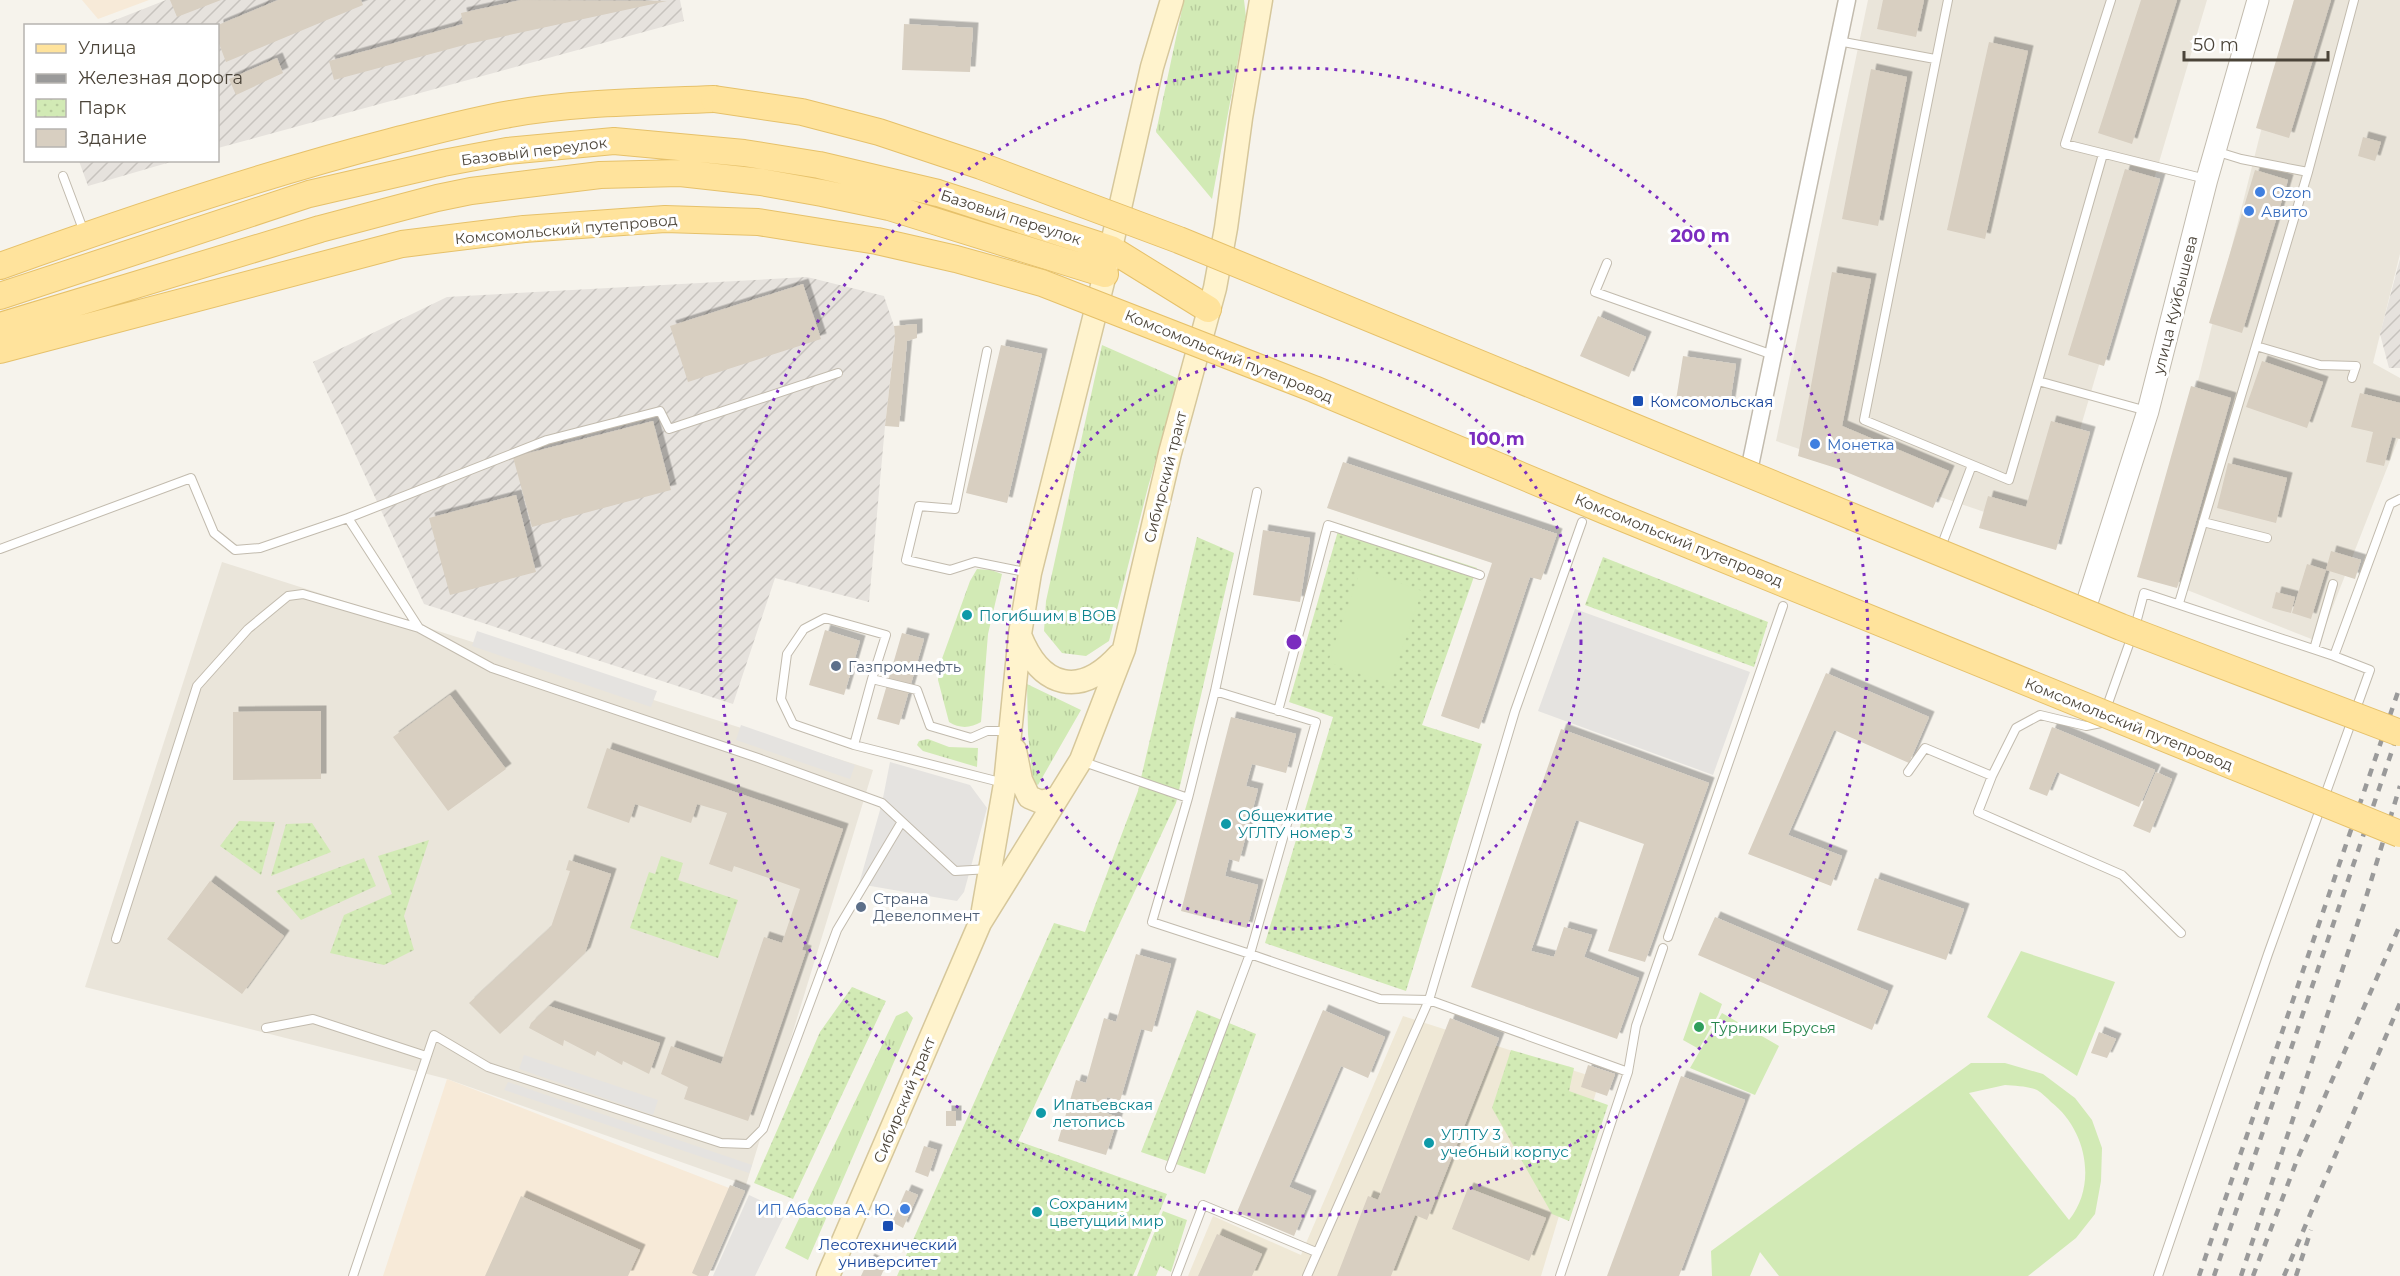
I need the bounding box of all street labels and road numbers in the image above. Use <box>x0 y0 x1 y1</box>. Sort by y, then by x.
street label: Базовый переулок <box>460 133 608 169</box>
street label: Базовый переулок <box>938 185 1084 249</box>
street label: Комсомольский путепровод <box>454 210 678 248</box>
street label: улица Куйбышева <box>2148 234 2201 377</box>
street label: Комсомольский путепровод <box>1122 305 1336 407</box>
street label: Сибирский тракт <box>1139 408 1191 545</box>
street label: Комсомольский путепровод <box>1572 489 1786 591</box>
street label: Комсомольский путепровод <box>2022 673 2236 775</box>
street label: Сибирский тракт <box>869 1033 939 1166</box>

